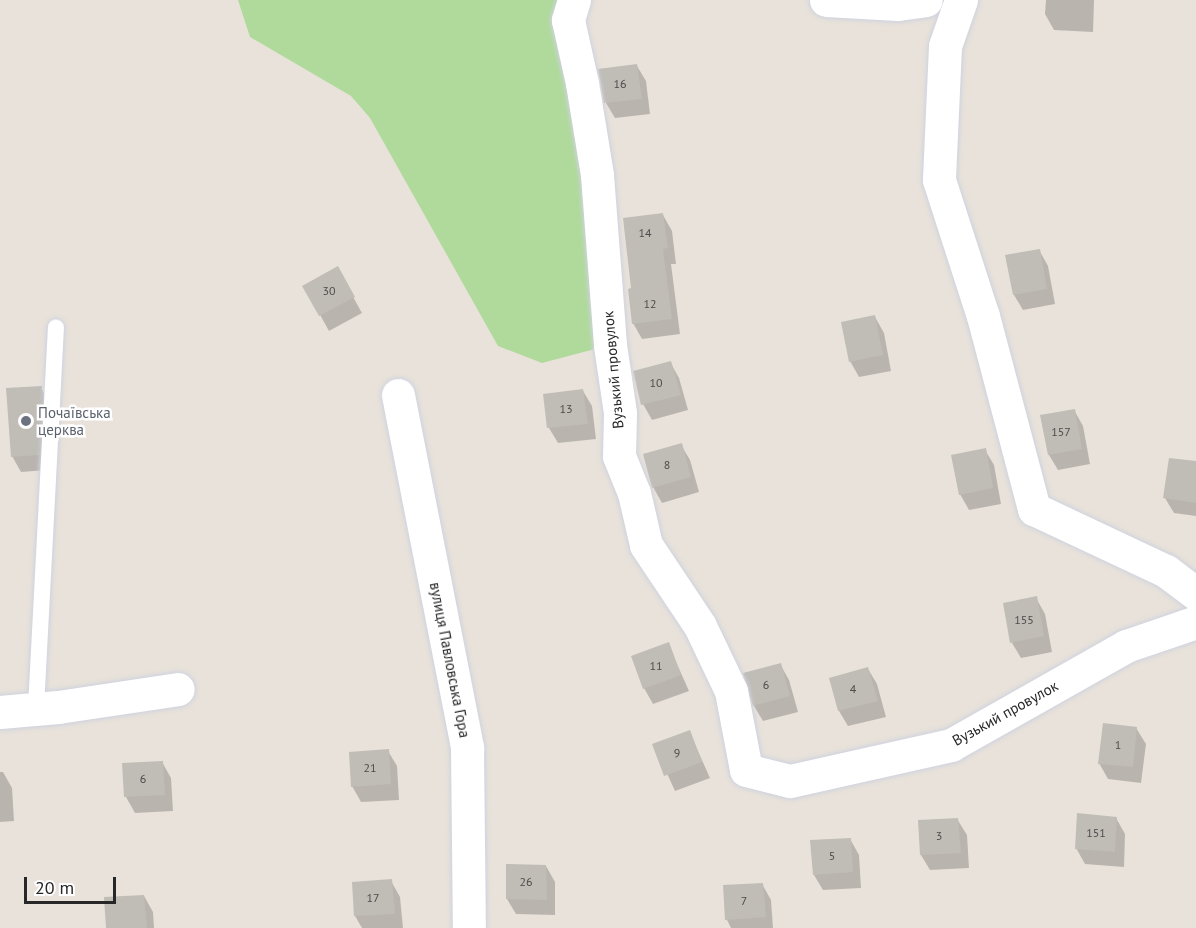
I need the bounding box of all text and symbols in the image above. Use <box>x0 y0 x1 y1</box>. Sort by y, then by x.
house number: 16 <box>613 77 627 91</box>
house number: 14 <box>638 226 652 240</box>
house number: 30 <box>322 284 336 298</box>
house number: 12 <box>643 297 657 311</box>
street label: Вузький провулок <box>599 310 627 430</box>
house number: 10 <box>649 376 663 390</box>
house number: 13 <box>559 402 573 416</box>
place label: Почаївська церква <box>38 403 111 438</box>
marker: Почаївська церква <box>19 414 33 428</box>
house number: 157 <box>1051 425 1071 439</box>
house number: 8 <box>664 458 670 472</box>
street label: вулиця Павловська Гора <box>426 581 474 739</box>
house number: 155 <box>1014 613 1034 627</box>
house number: 11 <box>649 659 663 673</box>
street label: Вузький провулок <box>949 677 1061 749</box>
house number: 6 <box>763 678 769 692</box>
house number: 4 <box>850 682 856 696</box>
house number: 1 <box>1115 738 1121 752</box>
house number: 9 <box>674 746 680 760</box>
house number: 21 <box>363 761 377 775</box>
house number: 6 <box>140 772 146 786</box>
house number: 151 <box>1086 826 1106 840</box>
house number: 3 <box>936 829 942 843</box>
house number: 5 <box>829 849 835 863</box>
scale bar <box>27 865 118 903</box>
house number: 26 <box>519 875 533 889</box>
text: 20 m <box>35 876 74 899</box>
house number: 17 <box>366 891 380 905</box>
house number: 7 <box>741 894 747 908</box>

